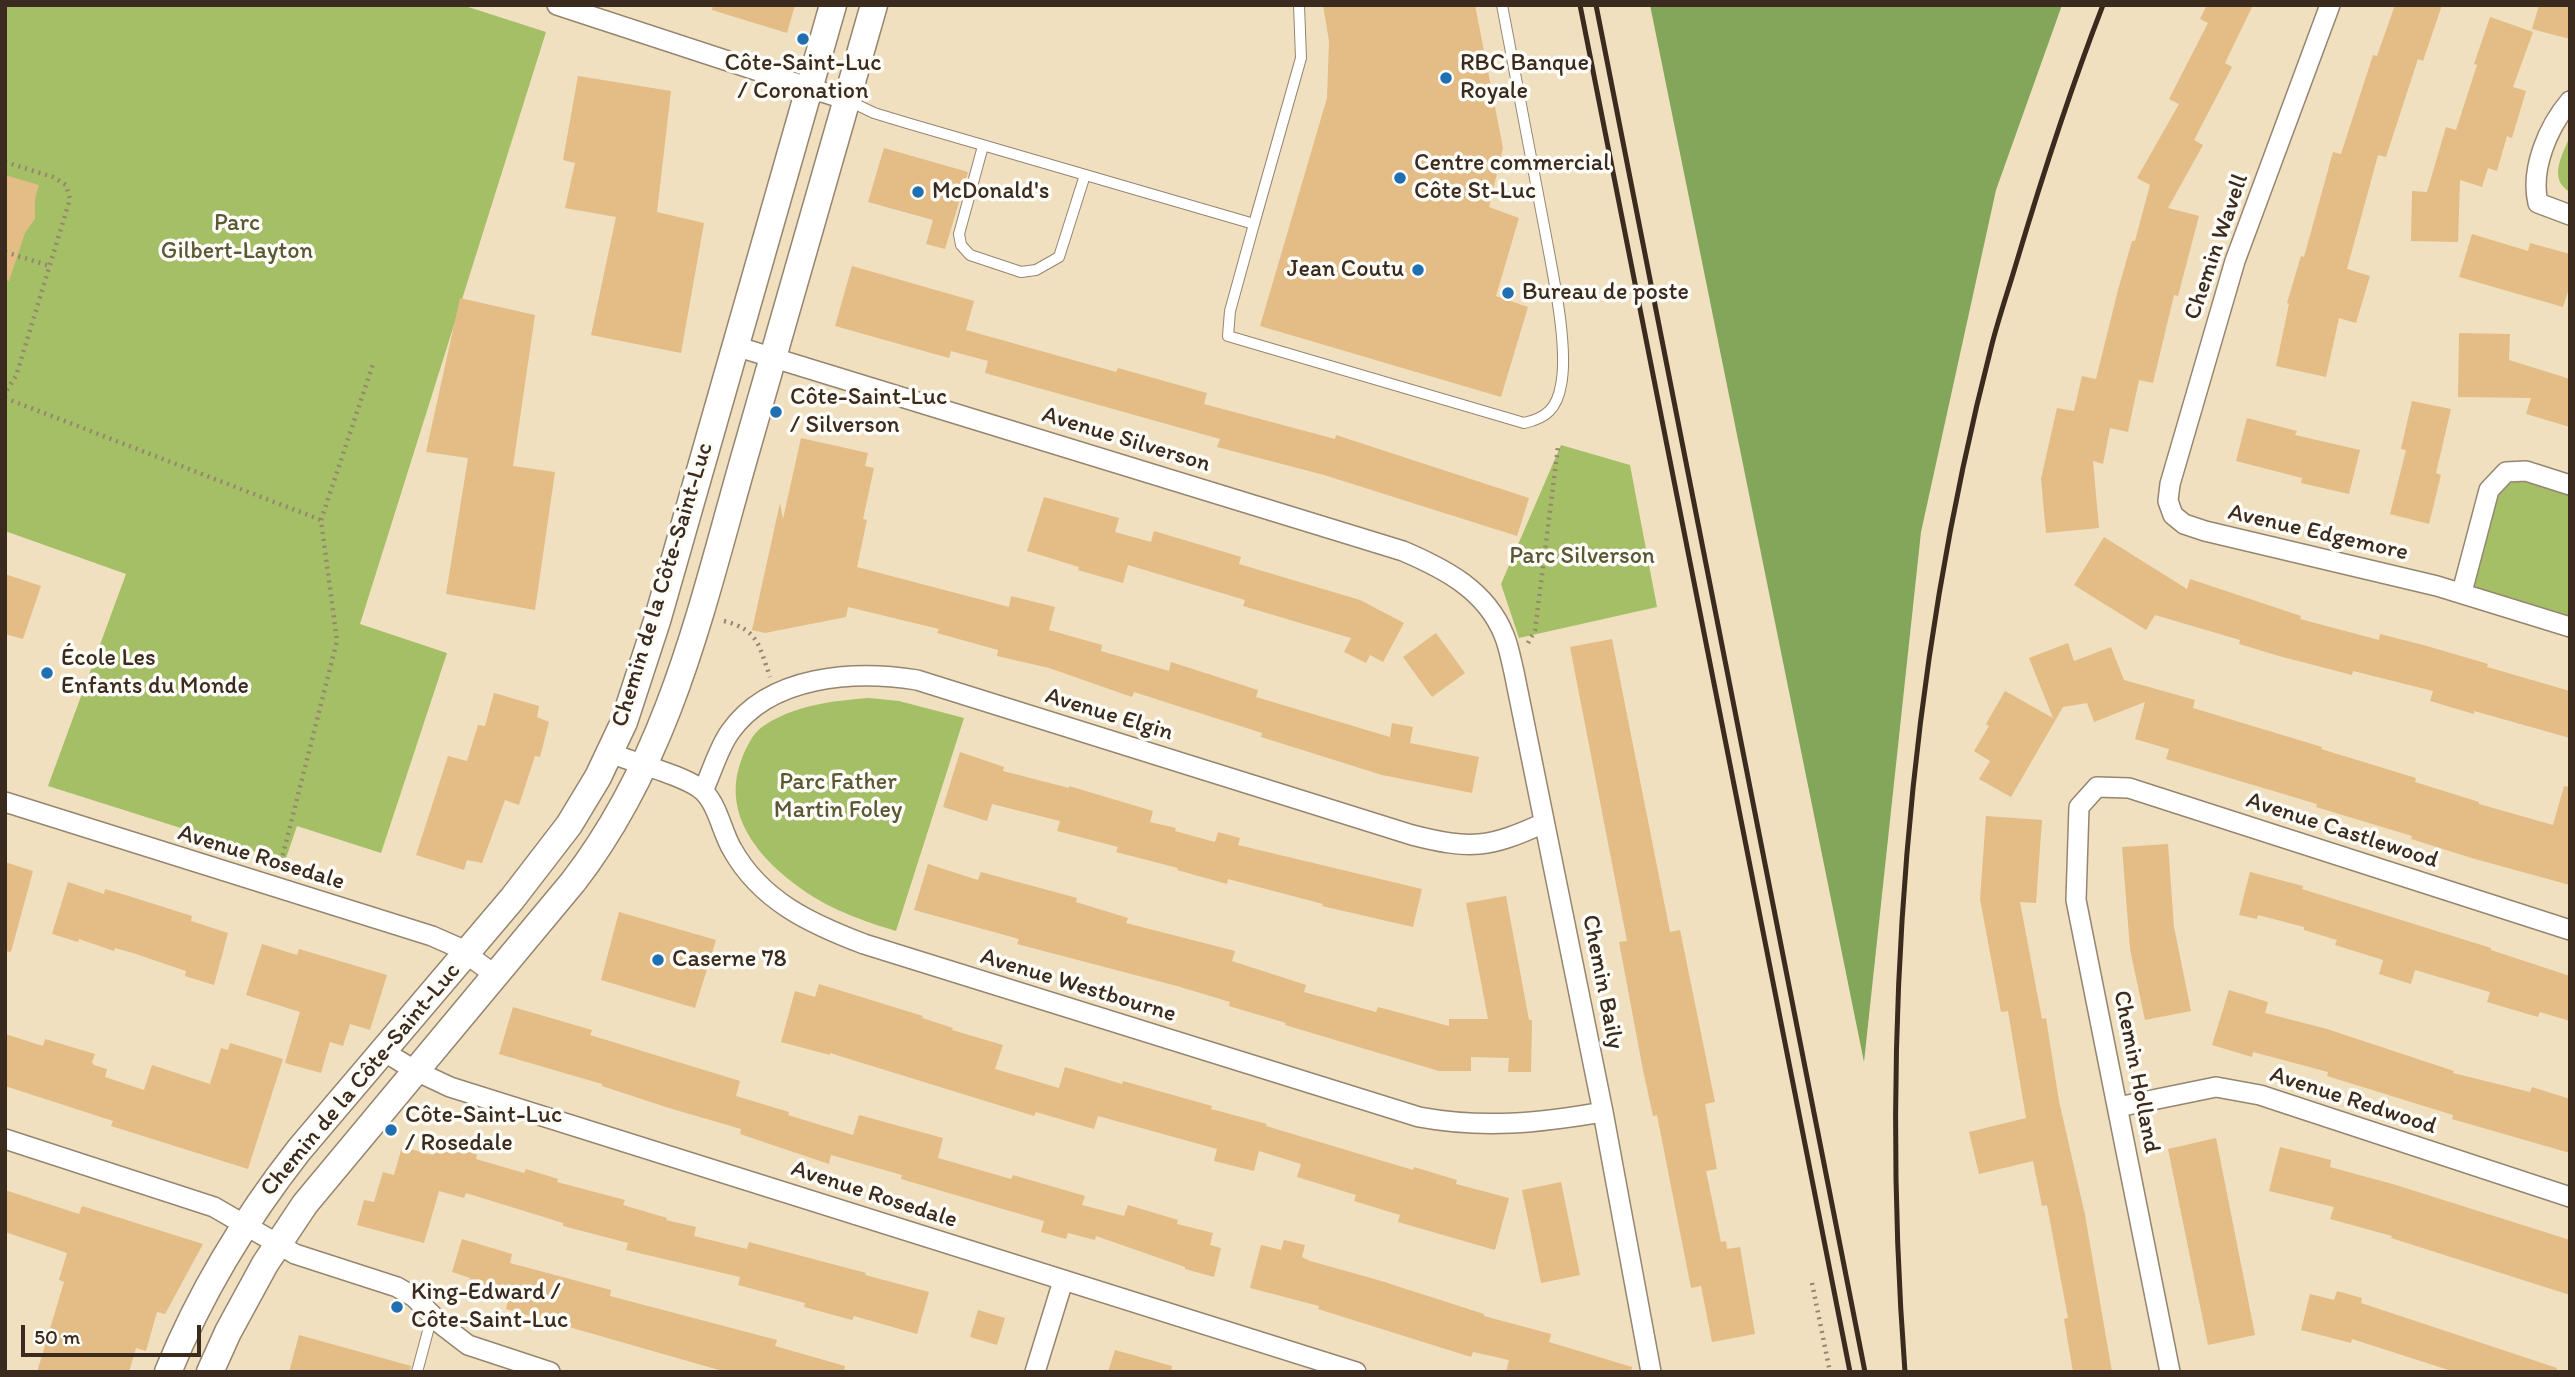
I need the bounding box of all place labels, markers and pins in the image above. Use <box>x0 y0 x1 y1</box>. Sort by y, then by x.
marker: Côte-Saint-Luc / Coronation <box>795 31 811 47</box>
place label: Côte-Saint-Luc / Coronation <box>724 50 882 106</box>
place label: RBC Banque Royale <box>1460 50 1589 106</box>
marker: RBC Banque Royale <box>1438 70 1454 86</box>
place label: Centre commercial Côte St-Luc <box>1414 150 1610 206</box>
marker: Centre commercial Côte St-Luc <box>1392 170 1408 186</box>
place label: McDonald's <box>932 178 1049 206</box>
marker: McDonald's <box>910 184 926 200</box>
place label: Jean Coutu <box>1287 256 1404 284</box>
marker: Jean Coutu <box>1410 262 1426 278</box>
place label: Bureau de poste <box>1522 279 1689 307</box>
marker: Bureau de poste <box>1500 285 1516 301</box>
place label: Côte-Saint-Luc / Silverson <box>790 384 947 440</box>
marker: Côte-Saint-Luc / Silverson <box>768 404 784 420</box>
place label: École Les Enfants du Monde <box>61 645 249 701</box>
marker: École Les Enfants du Monde <box>39 665 55 681</box>
place label: Caserne 78 <box>672 946 787 974</box>
marker: Caserne 78 <box>650 952 666 968</box>
place label: Côte-Saint-Luc / Rosedale <box>405 1102 562 1158</box>
marker: Côte-Saint-Luc / Rosedale <box>383 1122 399 1138</box>
place label: King-Edward / Côte-Saint-Luc <box>411 1279 568 1335</box>
marker: King-Edward / Côte-Saint-Luc <box>389 1299 405 1315</box>

